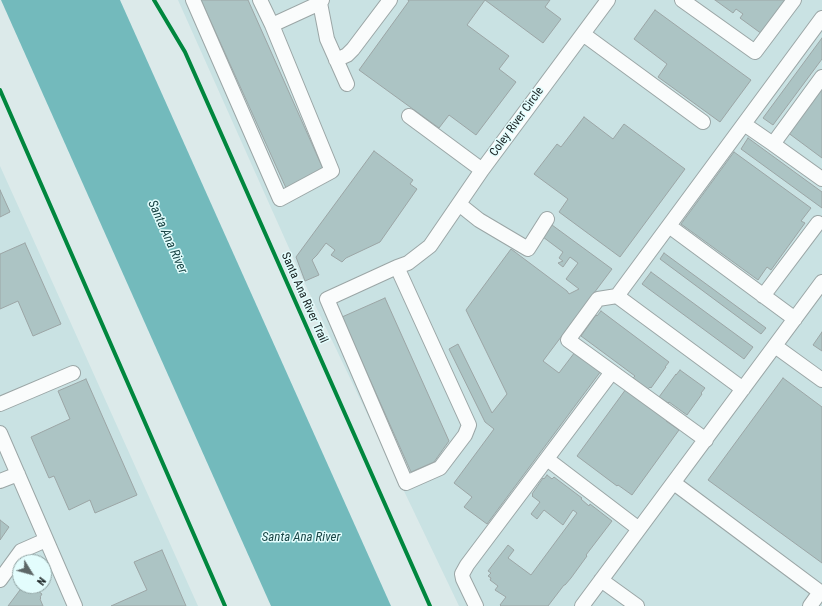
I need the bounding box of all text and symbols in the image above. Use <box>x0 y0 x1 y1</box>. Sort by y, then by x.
street label: Coley River Circle <box>487 85 547 159</box>
water label: Santa Ana River <box>144 198 190 276</box>
street label: Santa Ana River Trail <box>278 250 330 346</box>
water label: Santa Ana River <box>262 530 340 546</box>
north arrow <box>12 554 52 594</box>
text: N <box>34 574 48 588</box>

